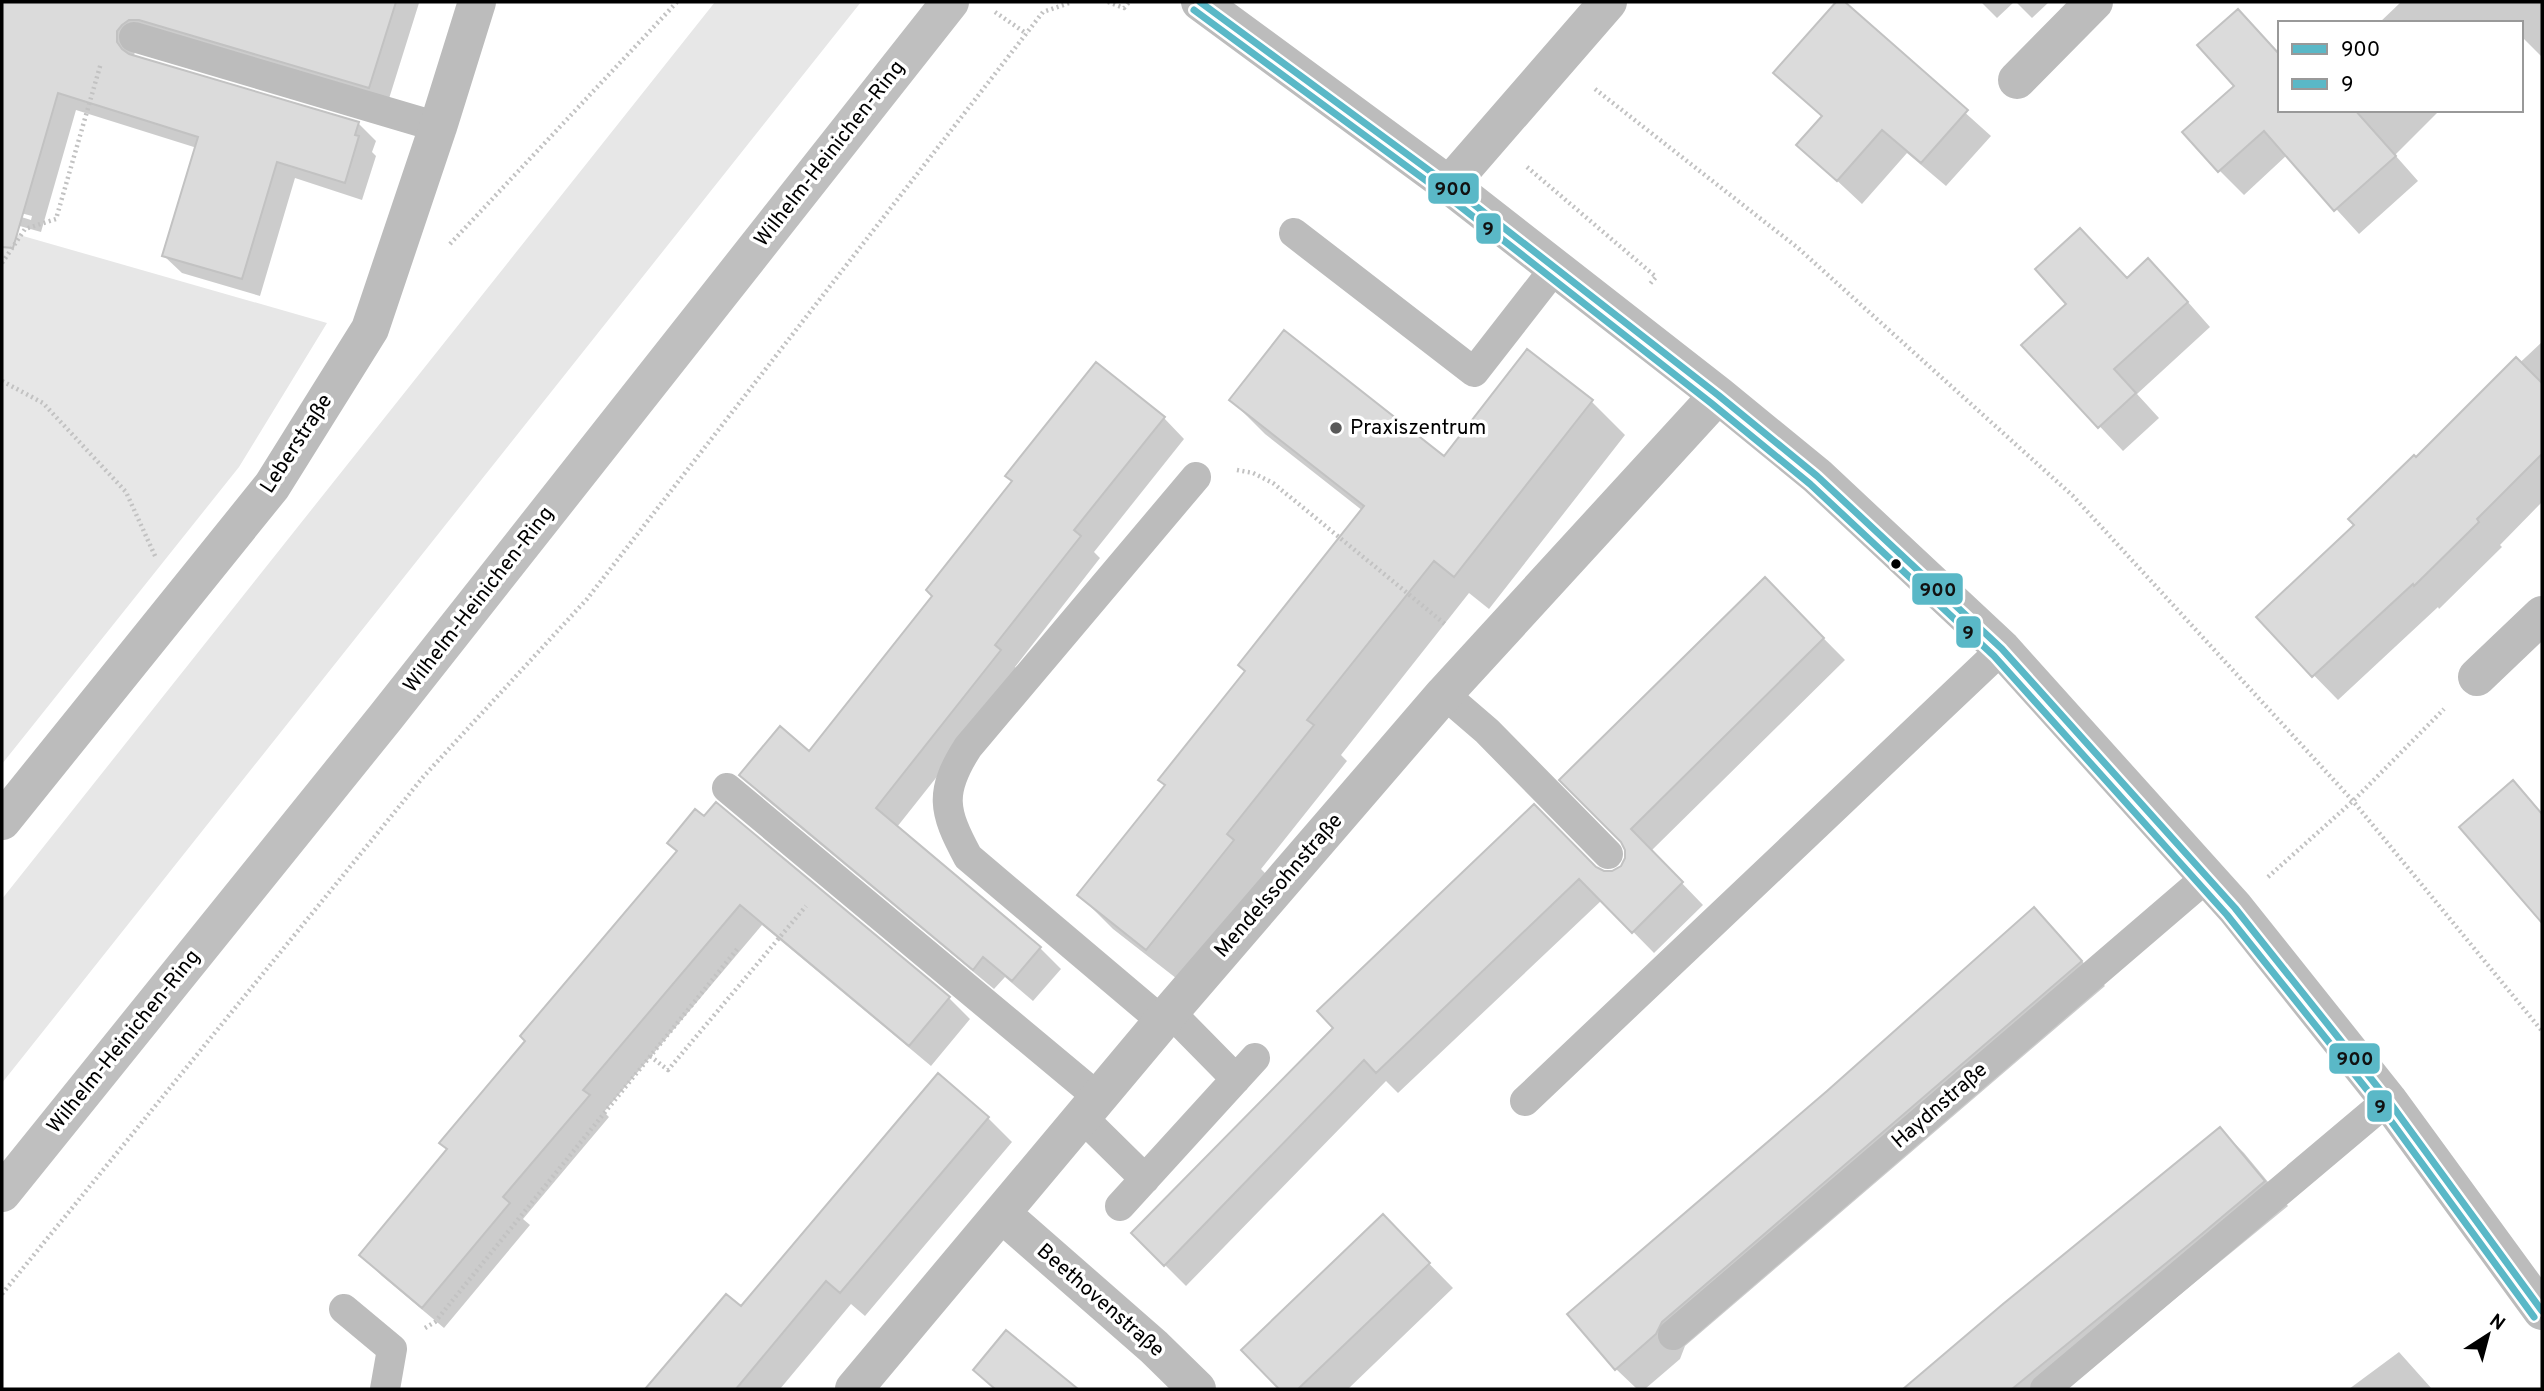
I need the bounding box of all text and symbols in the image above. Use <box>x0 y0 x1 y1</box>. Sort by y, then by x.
legend <box>2278 21 2523 112</box>
text: 900 <box>2341 37 2380 64</box>
street label: Wilhelm-Heinichen-Ring <box>749 55 911 253</box>
text: 9 <box>2341 72 2354 99</box>
line badge: 900 <box>1427 172 1480 205</box>
text: 900 <box>1435 178 1471 202</box>
line badge: 9 <box>1475 212 1502 245</box>
text: 9 <box>1482 218 1494 242</box>
street label: Leberstraße <box>255 389 339 499</box>
place label: Praxiszentrum <box>1350 415 1486 442</box>
marker: Praxiszentrum <box>1328 420 1344 436</box>
street label: Wilhelm-Heinichen-Ring <box>398 501 560 699</box>
unlabelled marker <box>1889 557 1903 571</box>
line badge: 900 <box>1911 572 1964 606</box>
text: 900 <box>1920 579 1956 603</box>
line badge: 9 <box>1955 615 1982 649</box>
text: 9 <box>1962 622 1974 646</box>
street label: Mendelssohnstraße <box>1209 808 1349 964</box>
street label: Wilhelm-Heinichen-Ring <box>41 944 207 1140</box>
line badge: 900 <box>2328 1042 2381 1075</box>
text: 900 <box>2337 1048 2373 1072</box>
street label: Haydnstraße <box>1887 1057 1993 1155</box>
line badge: 9 <box>2366 1089 2393 1123</box>
text: 9 <box>2374 1096 2386 1120</box>
street label: Beethovenstraße <box>1031 1238 1169 1364</box>
north arrow <box>2453 1300 2523 1370</box>
text: N <box>2484 1309 2509 1337</box>

